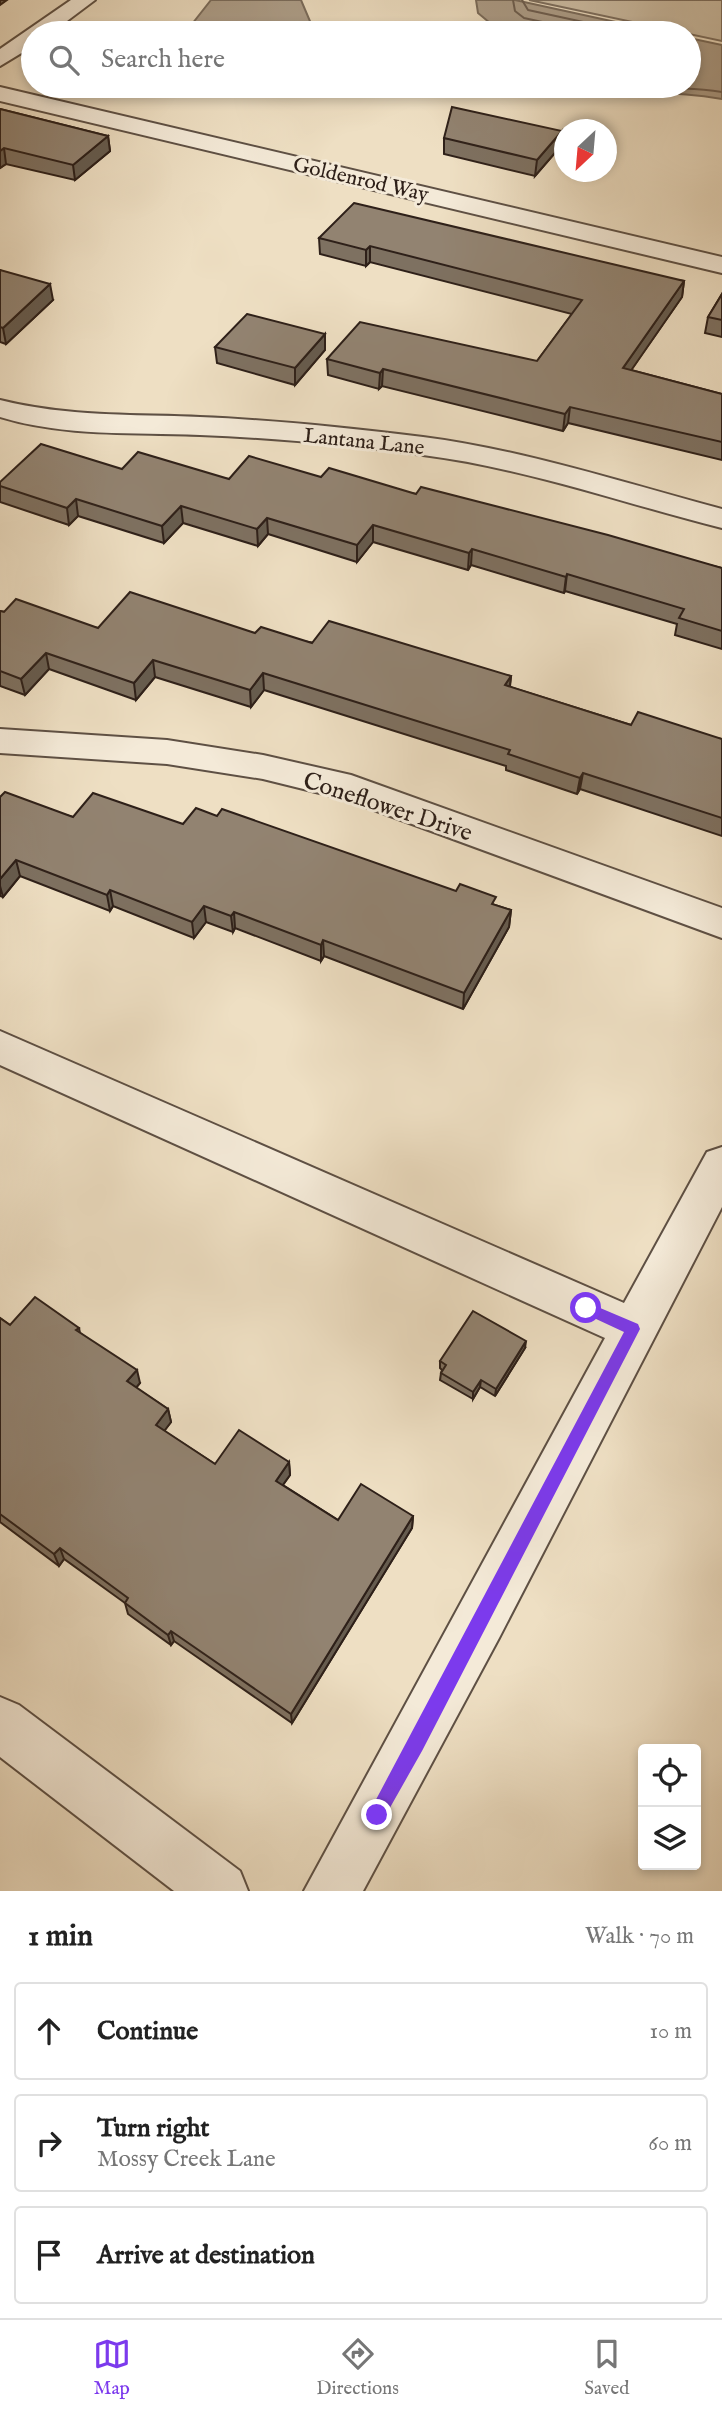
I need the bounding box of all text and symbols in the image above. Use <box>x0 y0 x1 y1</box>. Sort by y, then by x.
search box <box>21 21 701 98</box>
icon: search <box>45 41 83 79</box>
text: Search here <box>101 43 225 76</box>
north arrow <box>554 119 617 182</box>
street label: Goldenrod Way <box>290 152 432 209</box>
street label: Lantana Lane <box>302 423 426 462</box>
street label: Coneflower Drive <box>299 765 476 849</box>
route start <box>570 1292 601 1323</box>
map controls <box>638 1744 701 1870</box>
button: locate <box>638 1744 701 1807</box>
route end <box>361 1799 392 1830</box>
button: layers <box>638 1807 701 1870</box>
text: 1 min <box>28 1918 93 1956</box>
text: Walk · 70 m <box>585 1922 694 1951</box>
icon: ahead <box>30 2012 68 2050</box>
text: Continue <box>97 2015 198 2048</box>
text: 10 m <box>649 2017 692 2046</box>
text: Turn right <box>97 2112 210 2145</box>
icon: right <box>30 2124 68 2162</box>
text: 60 m <box>648 2129 692 2158</box>
text: Mossy Creek Lane <box>97 2145 276 2174</box>
icon: arrive <box>30 2236 68 2274</box>
text: Arrive at destination <box>97 2239 315 2272</box>
tab: Map <box>93 2335 131 2401</box>
tab: Directions <box>316 2335 399 2401</box>
tab: Saved <box>584 2335 629 2401</box>

